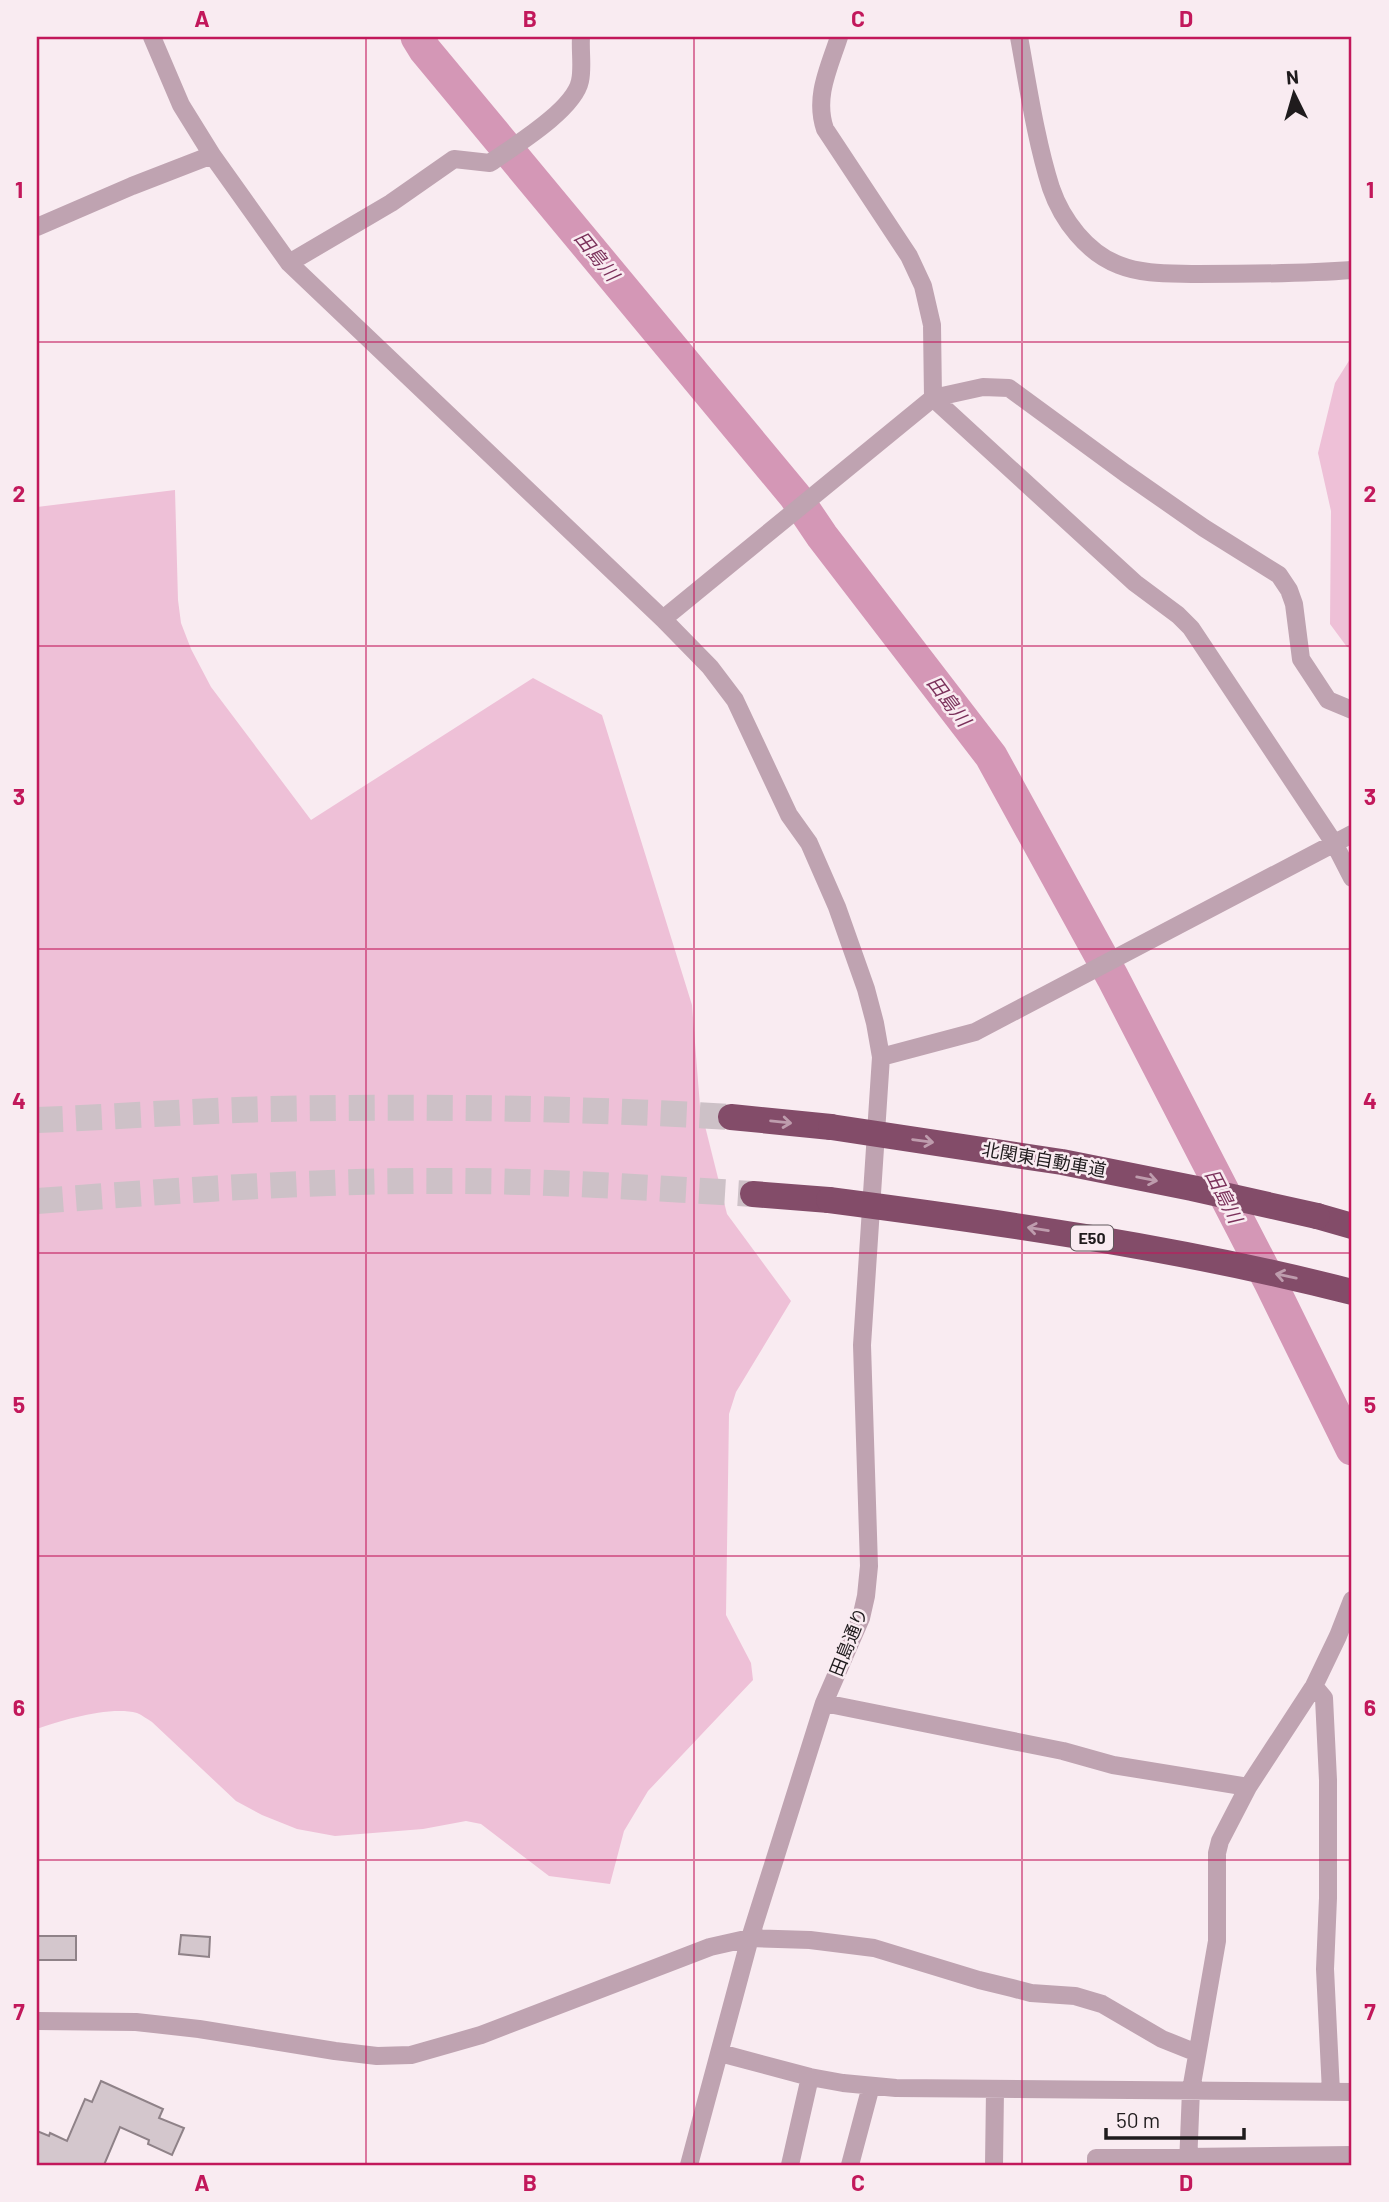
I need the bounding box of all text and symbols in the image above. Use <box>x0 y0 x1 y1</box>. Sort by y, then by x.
text: A <box>194 4 210 32</box>
text: B <box>523 4 537 32</box>
text: C <box>851 4 865 32</box>
text: D <box>1179 4 1193 32</box>
north arrow <box>1260 60 1330 130</box>
text: N <box>1285 65 1300 89</box>
text: 1 <box>15 175 23 203</box>
text: 1 <box>1366 175 1374 203</box>
water label: 田島川 <box>571 226 626 287</box>
text: 2 <box>13 479 25 507</box>
text: 2 <box>1364 479 1376 507</box>
water label: 田島川 <box>923 671 977 732</box>
text: 3 <box>13 782 25 810</box>
text: 3 <box>1364 782 1376 810</box>
text: 4 <box>12 1086 26 1114</box>
text: 4 <box>1363 1086 1377 1114</box>
one-way arrow <box>769 1116 792 1129</box>
one-way arrow <box>911 1135 934 1148</box>
street label: 北関東自動車道 <box>980 1137 1108 1181</box>
water label: 田島川 <box>1201 1165 1249 1228</box>
one-way arrow <box>1135 1172 1158 1186</box>
one-way arrow <box>1028 1222 1050 1235</box>
road number: E50 <box>1071 1226 1113 1250</box>
one-way arrow <box>1275 1268 1298 1282</box>
text: 5 <box>13 1390 25 1418</box>
text: 5 <box>1364 1390 1376 1418</box>
street label: 田島通り <box>824 1604 872 1679</box>
text: 6 <box>13 1693 25 1721</box>
text: 6 <box>1364 1693 1376 1721</box>
text: 7 <box>13 1997 25 2025</box>
text: 7 <box>1364 1997 1376 2025</box>
scale bar <box>1106 2097 1244 2141</box>
text: 50 m <box>1116 2107 1160 2132</box>
text: A <box>194 2168 210 2196</box>
text: B <box>523 2168 537 2196</box>
text: C <box>851 2168 865 2196</box>
text: D <box>1179 2168 1193 2196</box>

